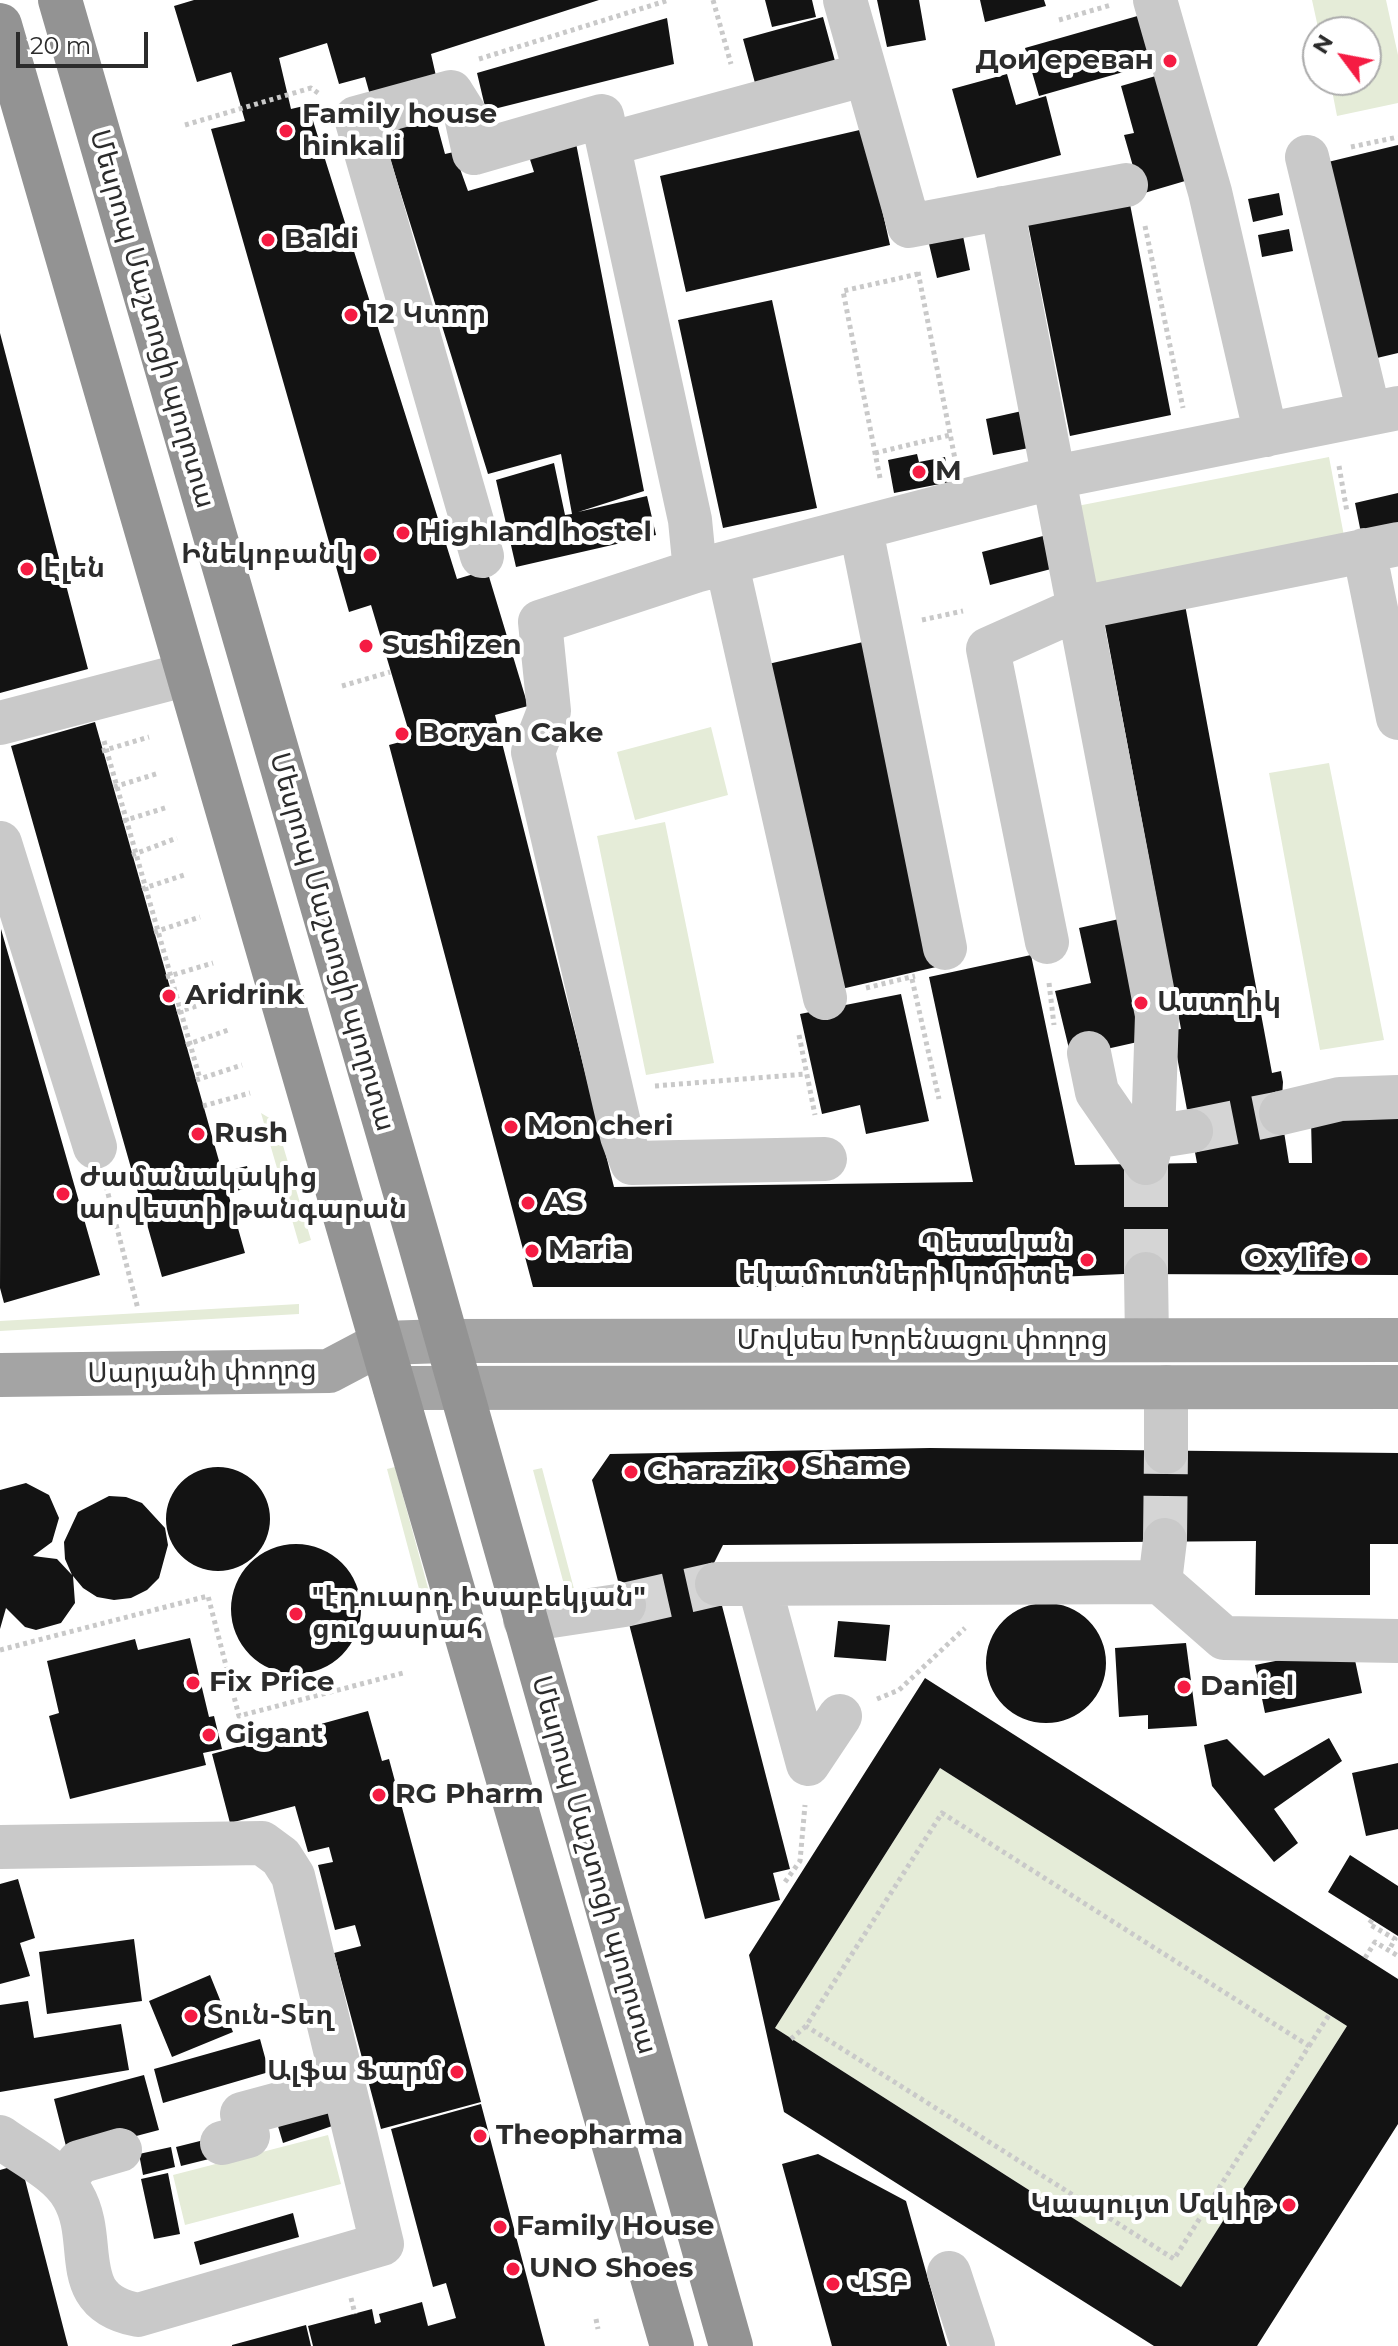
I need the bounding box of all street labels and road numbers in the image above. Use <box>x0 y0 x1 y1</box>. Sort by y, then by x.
street label: Մեսրոպ Մաշտոցի պողոտա <box>82 126 222 512</box>
street label: Մեսրոպ Մաշտոցի պողոտա <box>262 749 402 1135</box>
street label: Մովսես Խորենացու փողոց <box>737 1324 1107 1358</box>
street label: Սարյանի փողոց <box>87 1353 317 1391</box>
street label: Մեսրոպ Մաշտոցի պողոտա <box>524 1672 664 2058</box>

